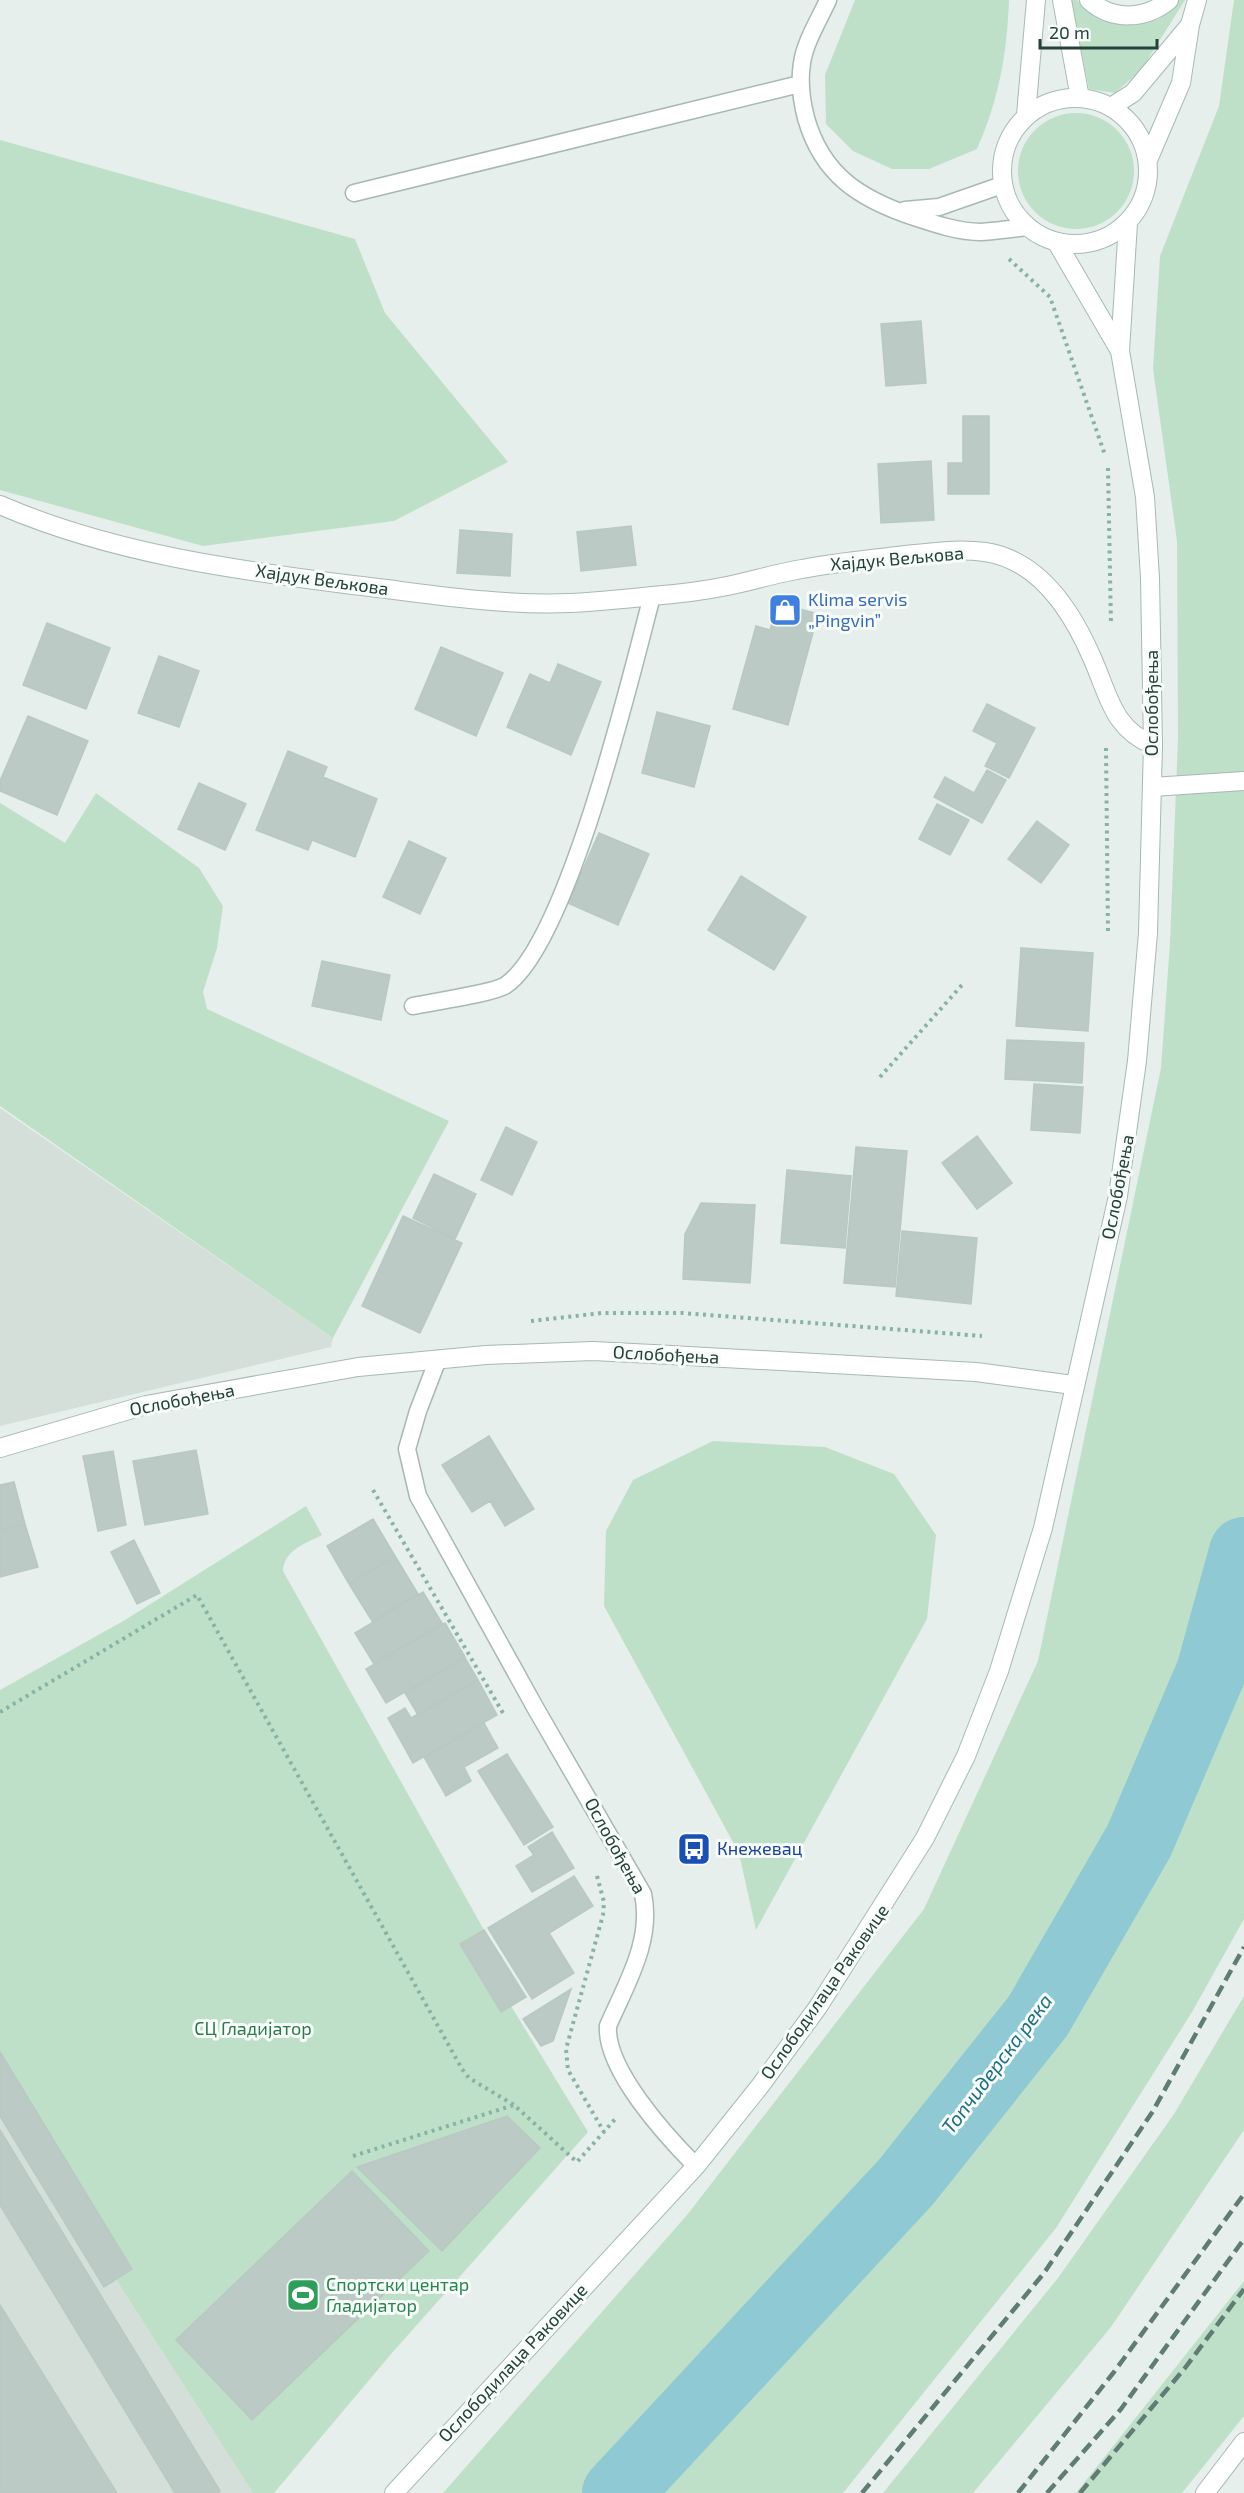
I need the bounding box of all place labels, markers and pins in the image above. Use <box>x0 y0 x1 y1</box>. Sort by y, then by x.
place label: Klima servis „Pingvin” <box>808 588 907 631</box>
shop icon: Klima servis „Pingvin” <box>767 592 803 628</box>
bus stop icon: Кнежевац <box>676 1831 712 1867</box>
place label: Кнежевац <box>717 1837 803 1859</box>
place label: Спортски центар Гладијатор <box>326 2273 469 2316</box>
sports icon: Спортски центар Гладијатор <box>285 2277 321 2313</box>

